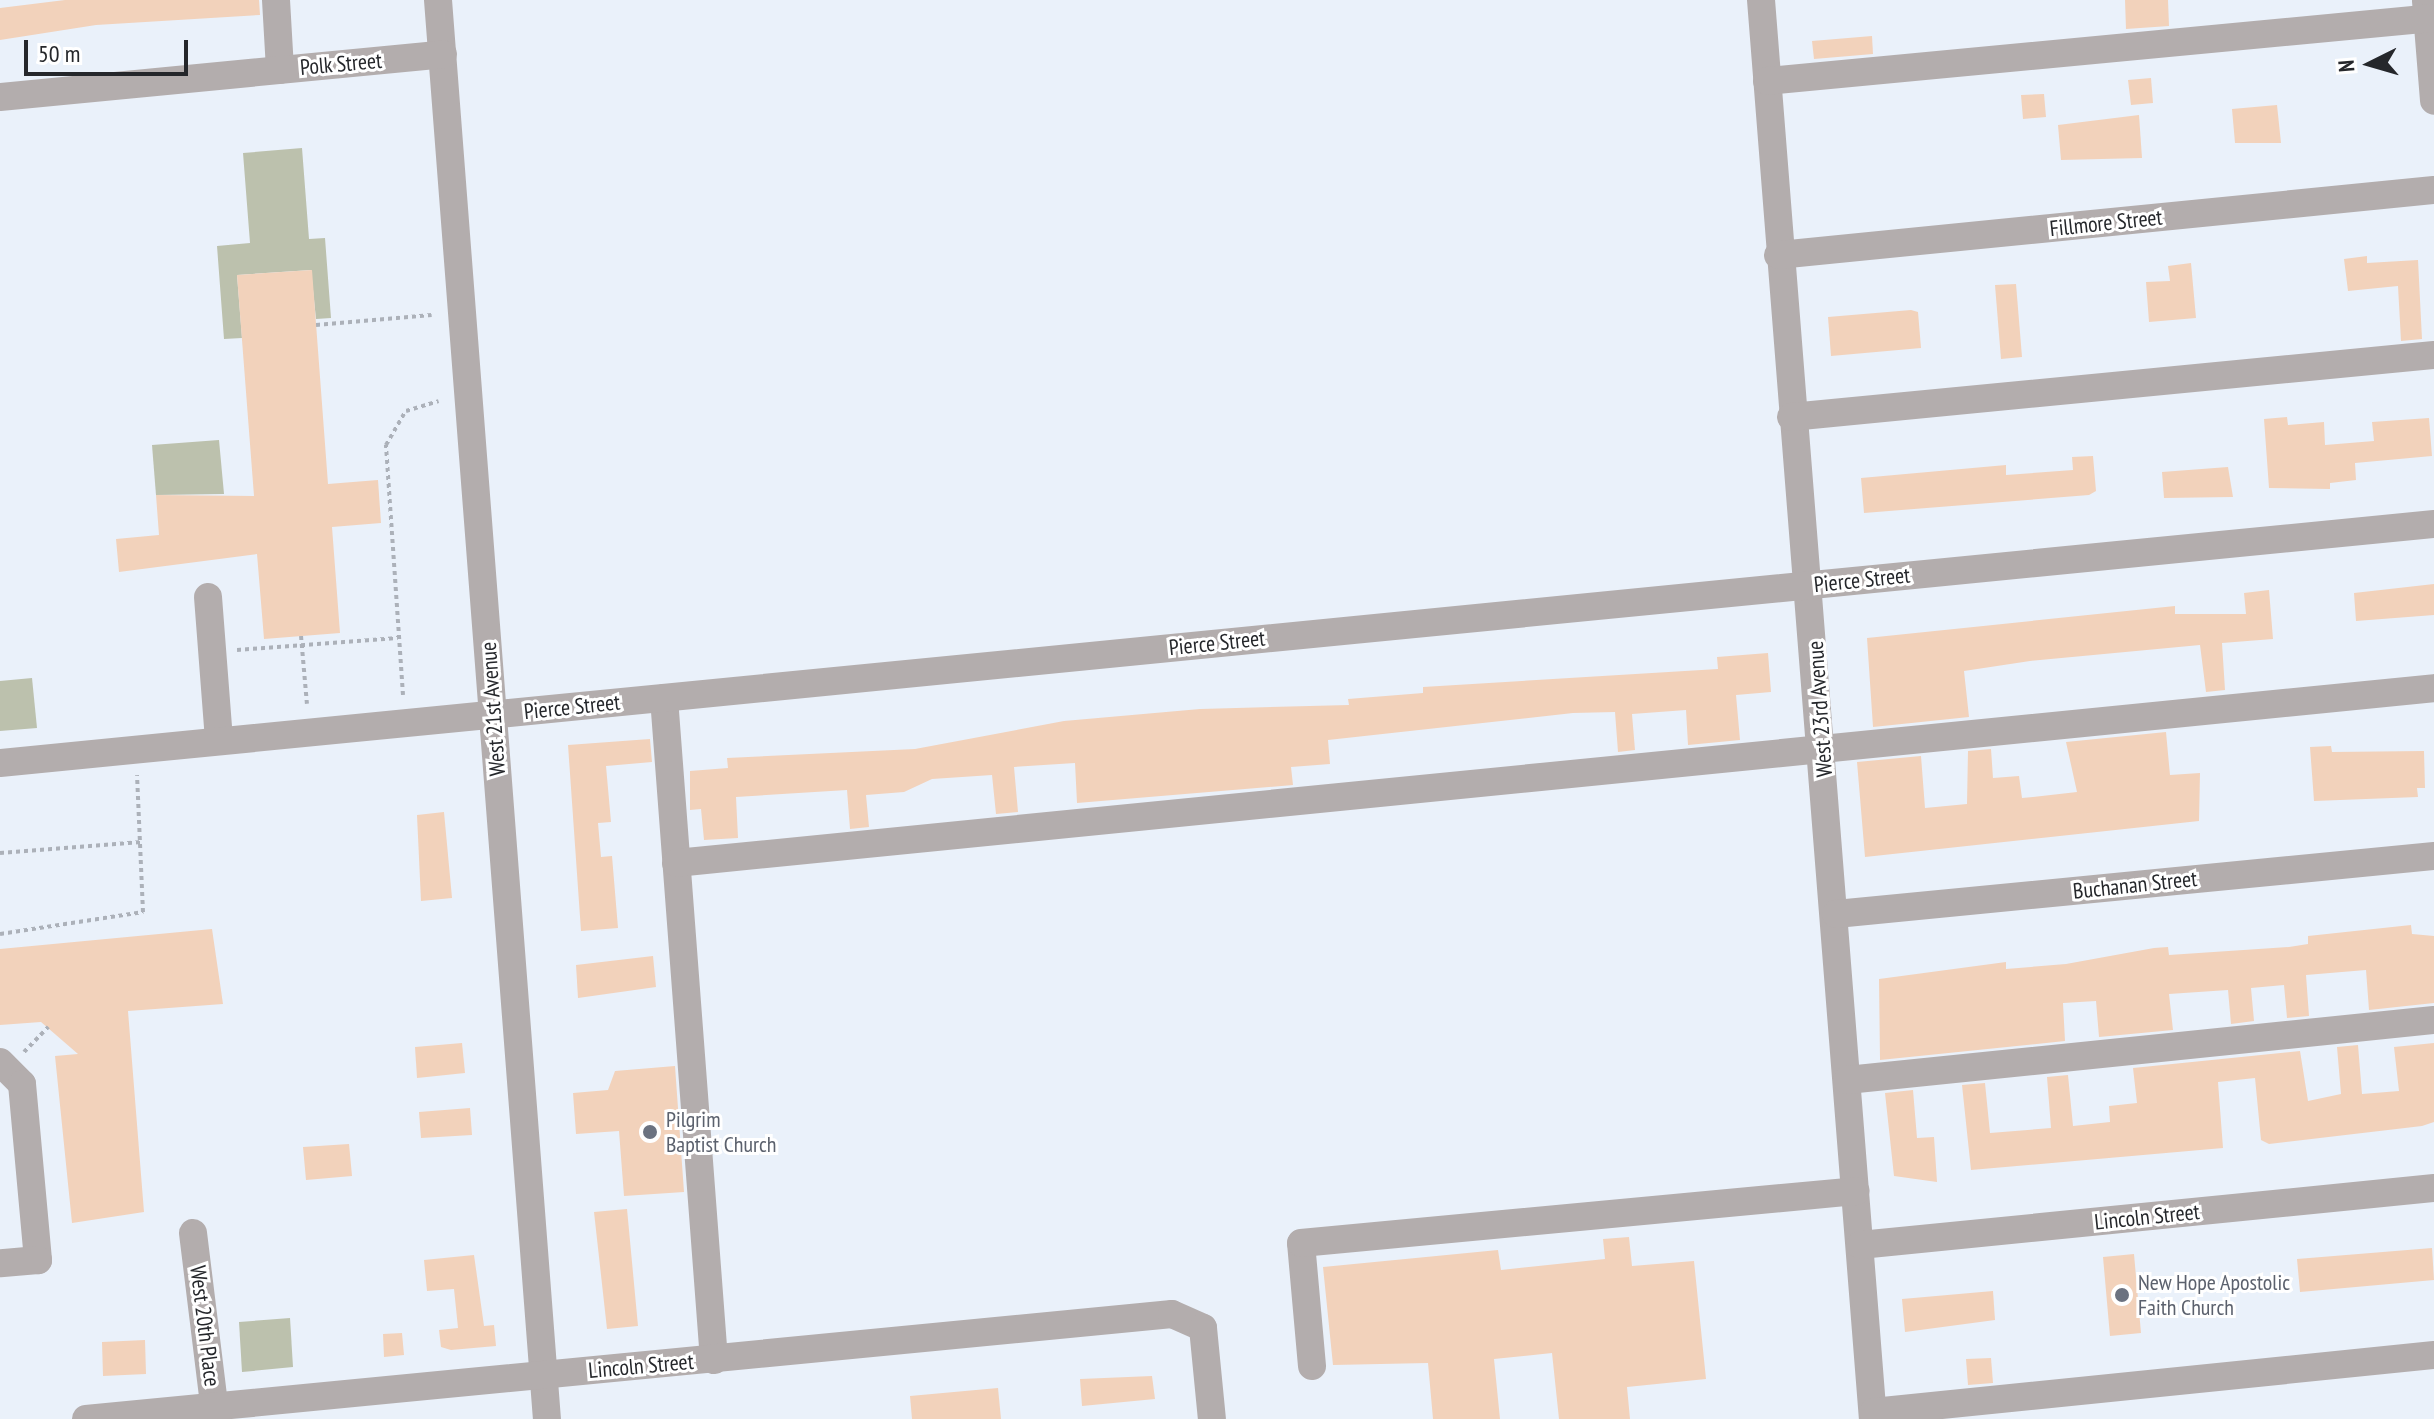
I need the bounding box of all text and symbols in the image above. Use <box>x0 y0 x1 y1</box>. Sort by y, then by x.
scale bar <box>28 24 192 74</box>
north arrow <box>2330 24 2410 104</box>
text: 50 m <box>38 38 80 69</box>
street label: Polk Street <box>299 47 383 81</box>
text: N <box>2332 59 2361 73</box>
street label: Fillmore Street <box>2048 204 2164 242</box>
street label: Pierce Street <box>1813 562 1911 598</box>
street label: Pierce Street <box>1168 625 1266 661</box>
street label: West 23rd Avenue <box>1802 640 1838 778</box>
street label: West 21st Avenue <box>475 641 511 777</box>
street label: Pierce Street <box>523 689 621 725</box>
street label: Buchanan Street <box>2072 865 2198 905</box>
place label: Pilgrim Baptist Church <box>666 1106 777 1158</box>
marker: Pilgrim Baptist Church <box>641 1123 659 1141</box>
street label: Lincoln Street <box>2093 1198 2201 1236</box>
street label: West 20th Place <box>184 1264 226 1388</box>
place label: New Hope Apostolic Faith Church <box>2138 1269 2291 1320</box>
marker: New Hope Apostolic Faith Church <box>2113 1286 2131 1304</box>
street label: Lincoln Street <box>587 1348 695 1384</box>

